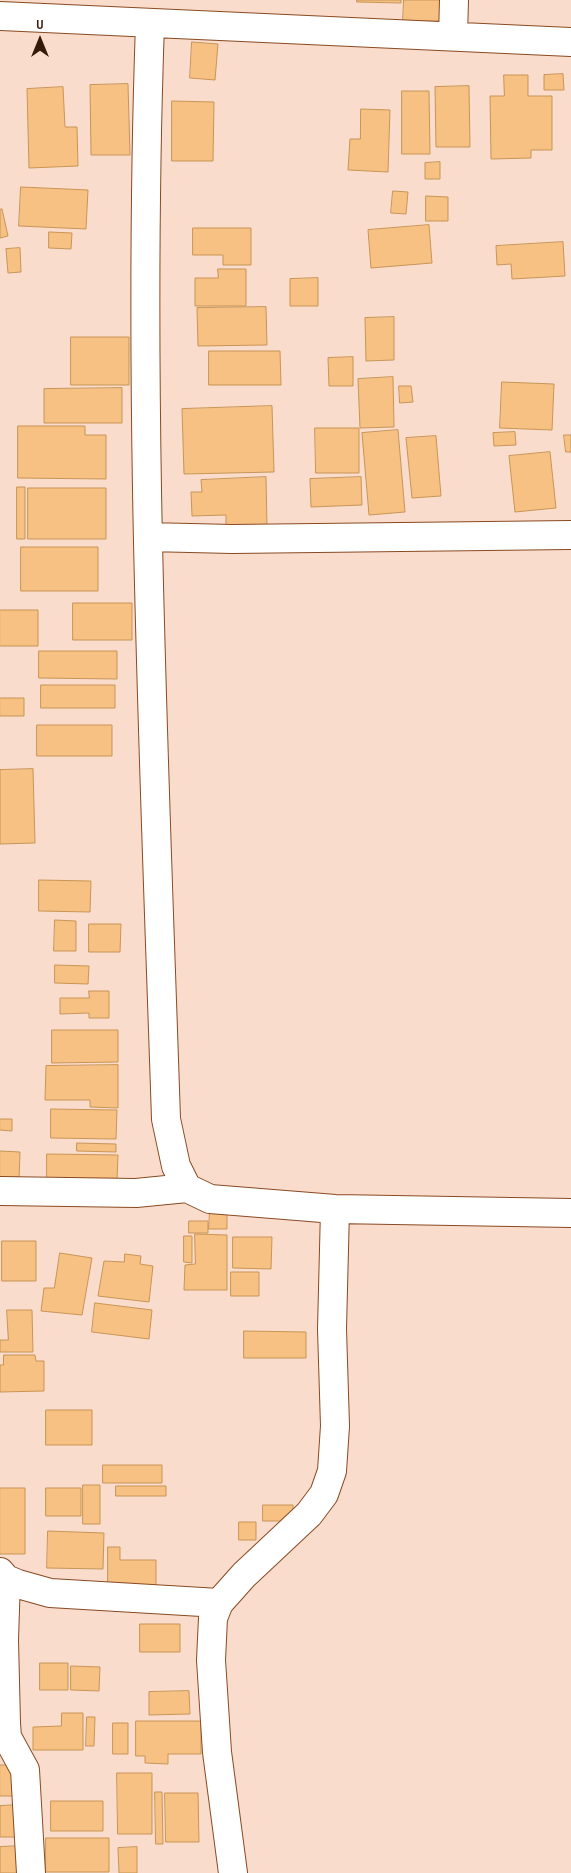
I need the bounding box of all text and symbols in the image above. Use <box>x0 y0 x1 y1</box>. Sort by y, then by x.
north arrow <box>15 15 65 65</box>
text: U <box>36 16 44 33</box>

